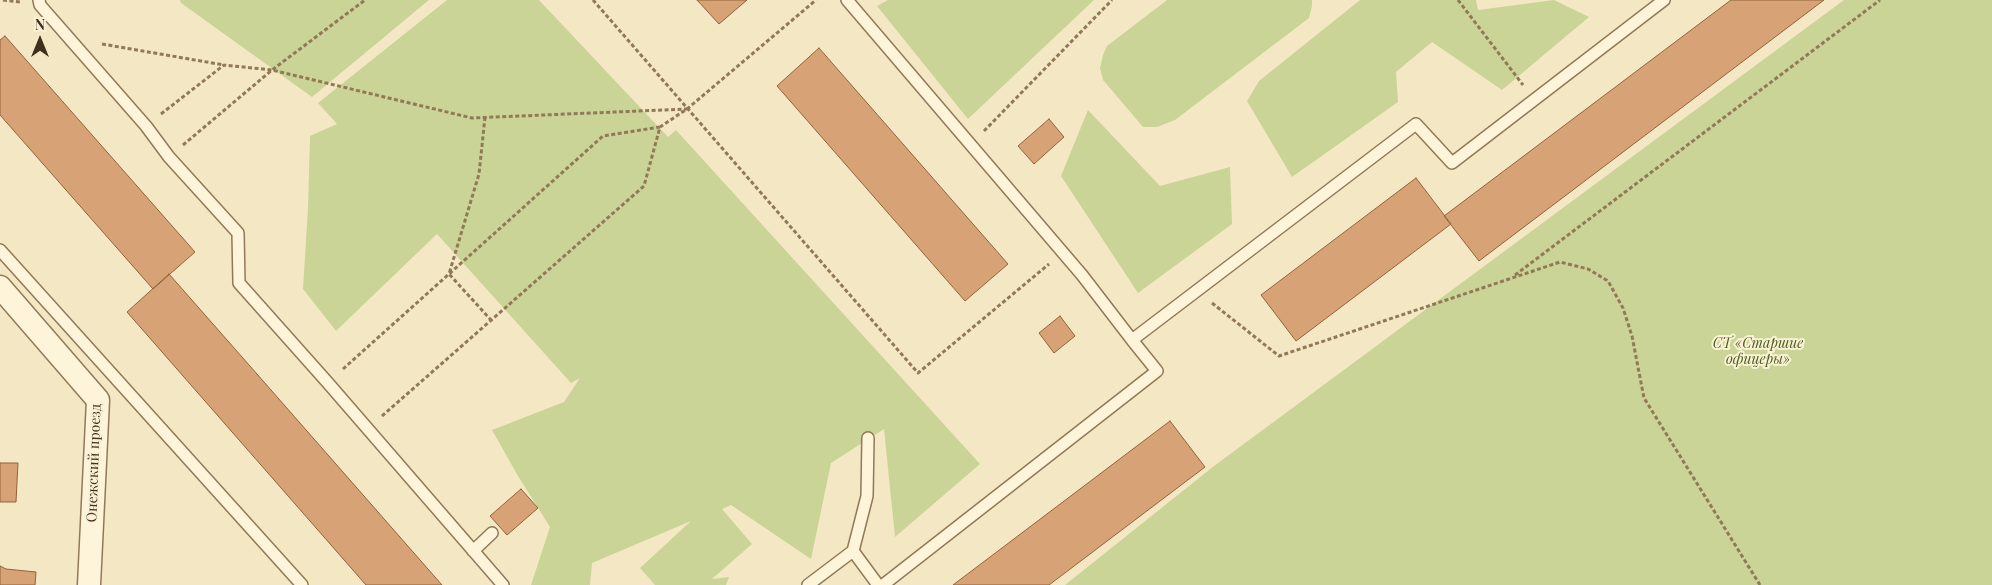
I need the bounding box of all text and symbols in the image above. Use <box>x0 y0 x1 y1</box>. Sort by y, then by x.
north arrow <box>15 15 65 65</box>
text: N <box>35 15 45 34</box>
park label: СТ «Старшие офицеры» <box>1713 336 1803 368</box>
street label: Онежский проезд <box>84 403 104 523</box>

